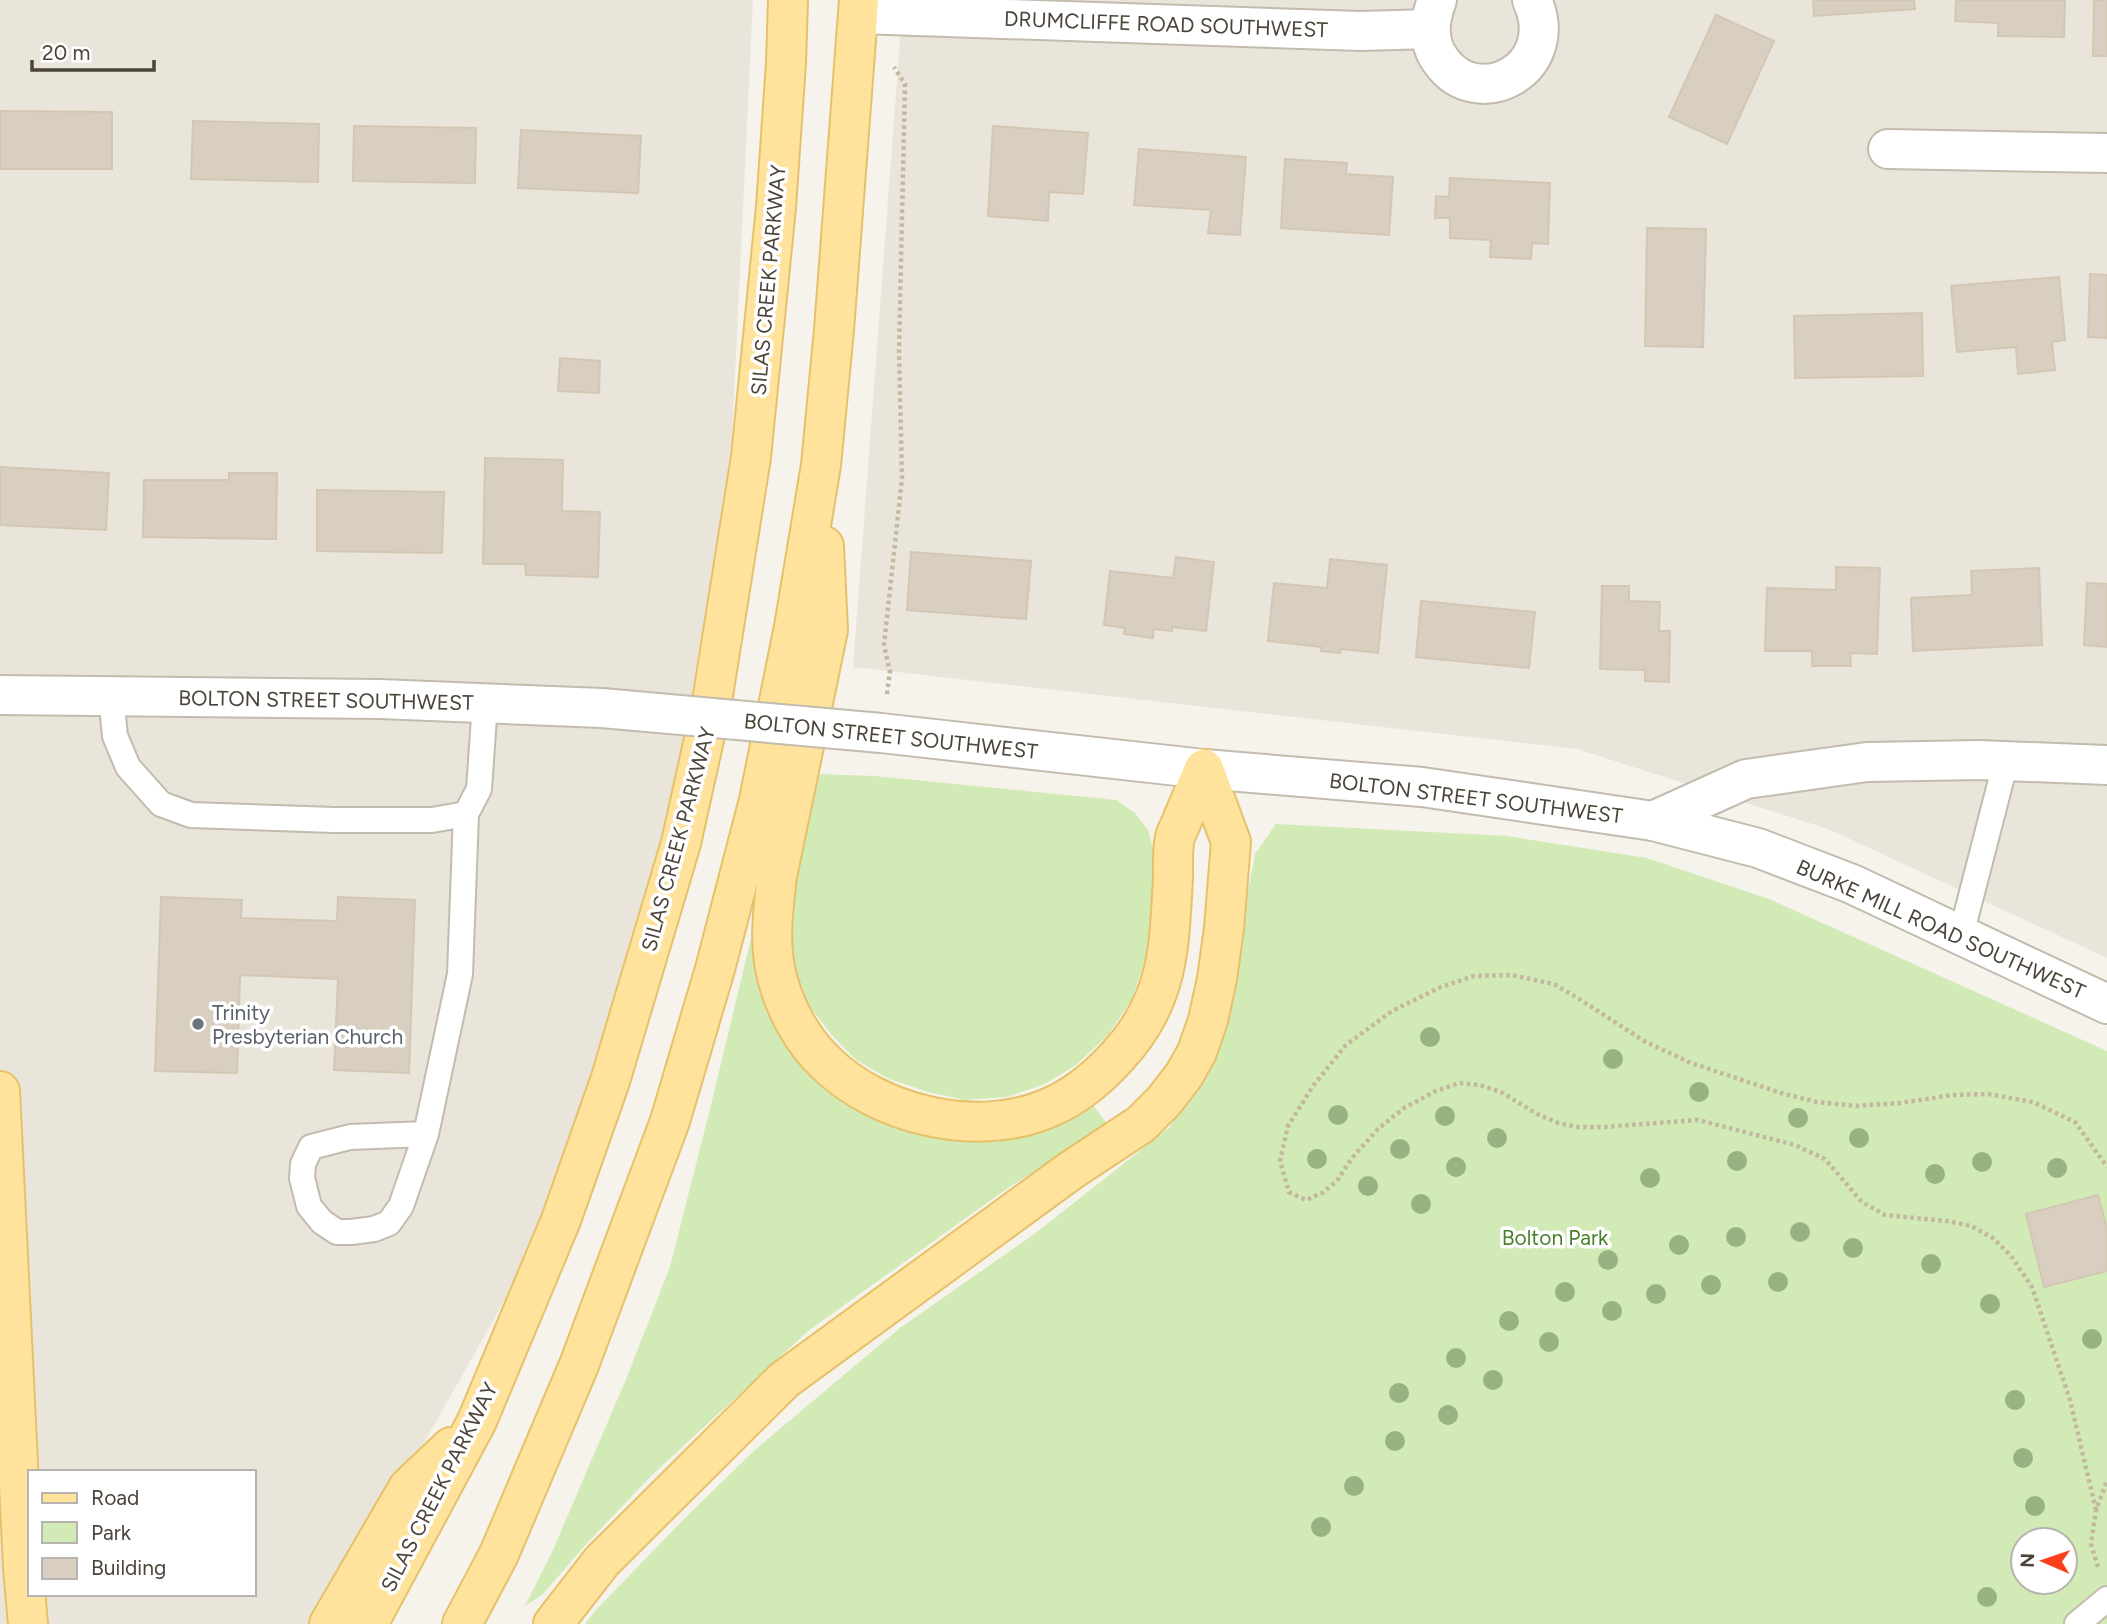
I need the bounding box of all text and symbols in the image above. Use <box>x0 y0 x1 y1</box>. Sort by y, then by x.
street label: DRUMCLIFFE ROAD SOUTHWEST <box>1004 6 1329 42</box>
scale bar <box>32 28 154 72</box>
text: 20 m <box>42 40 90 65</box>
street label: SILAS CREEK PARKWAY <box>745 163 791 396</box>
street label: BOLTON STREET SOUTHWEST <box>178 685 474 715</box>
street label: BOLTON STREET SOUTHWEST <box>743 708 1040 764</box>
street label: SILAS CREEK PARKWAY <box>636 724 720 954</box>
street label: BOLTON STREET SOUTHWEST <box>1328 768 1625 828</box>
street label: BURKE MILL ROAD SOUTHWEST <box>1793 854 2090 1004</box>
place label: Trinity Presbyterian Church <box>212 1000 403 1049</box>
marker: Trinity Presbyterian Church <box>190 1016 206 1032</box>
park label: Bolton Park <box>1502 1225 1609 1250</box>
street label: SILAS CREEK PARKWAY <box>375 1378 503 1596</box>
legend <box>28 1470 256 1596</box>
text: Road <box>91 1485 139 1510</box>
text: Park <box>91 1520 132 1545</box>
north arrow <box>2009 1526 2079 1596</box>
text: N <box>2016 1553 2039 1568</box>
text: Building <box>91 1555 166 1580</box>

